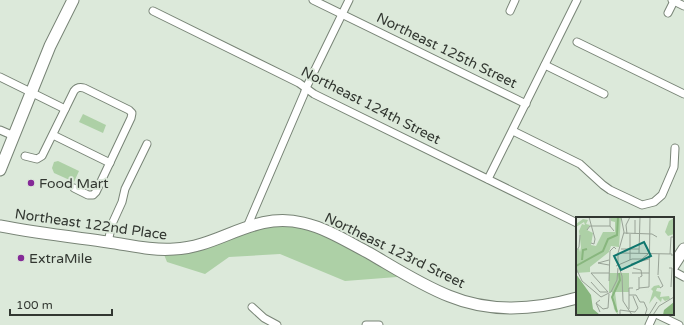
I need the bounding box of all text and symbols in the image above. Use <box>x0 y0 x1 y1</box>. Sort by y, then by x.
street label: Northeast 125th Street <box>374 9 520 92</box>
street label: Northeast 124th Street <box>298 63 444 148</box>
place label: Food Mart <box>39 175 109 192</box>
marker: Food Mart <box>26 178 36 188</box>
street label: Northeast 122nd Place <box>14 205 168 244</box>
street label: Northeast 123rd Street <box>322 209 468 292</box>
inset map <box>576 217 674 315</box>
place label: ExtraMile <box>29 250 92 267</box>
marker: ExtraMile <box>16 253 26 263</box>
scale bar <box>10 291 112 317</box>
text: 100 m <box>16 298 53 312</box>

